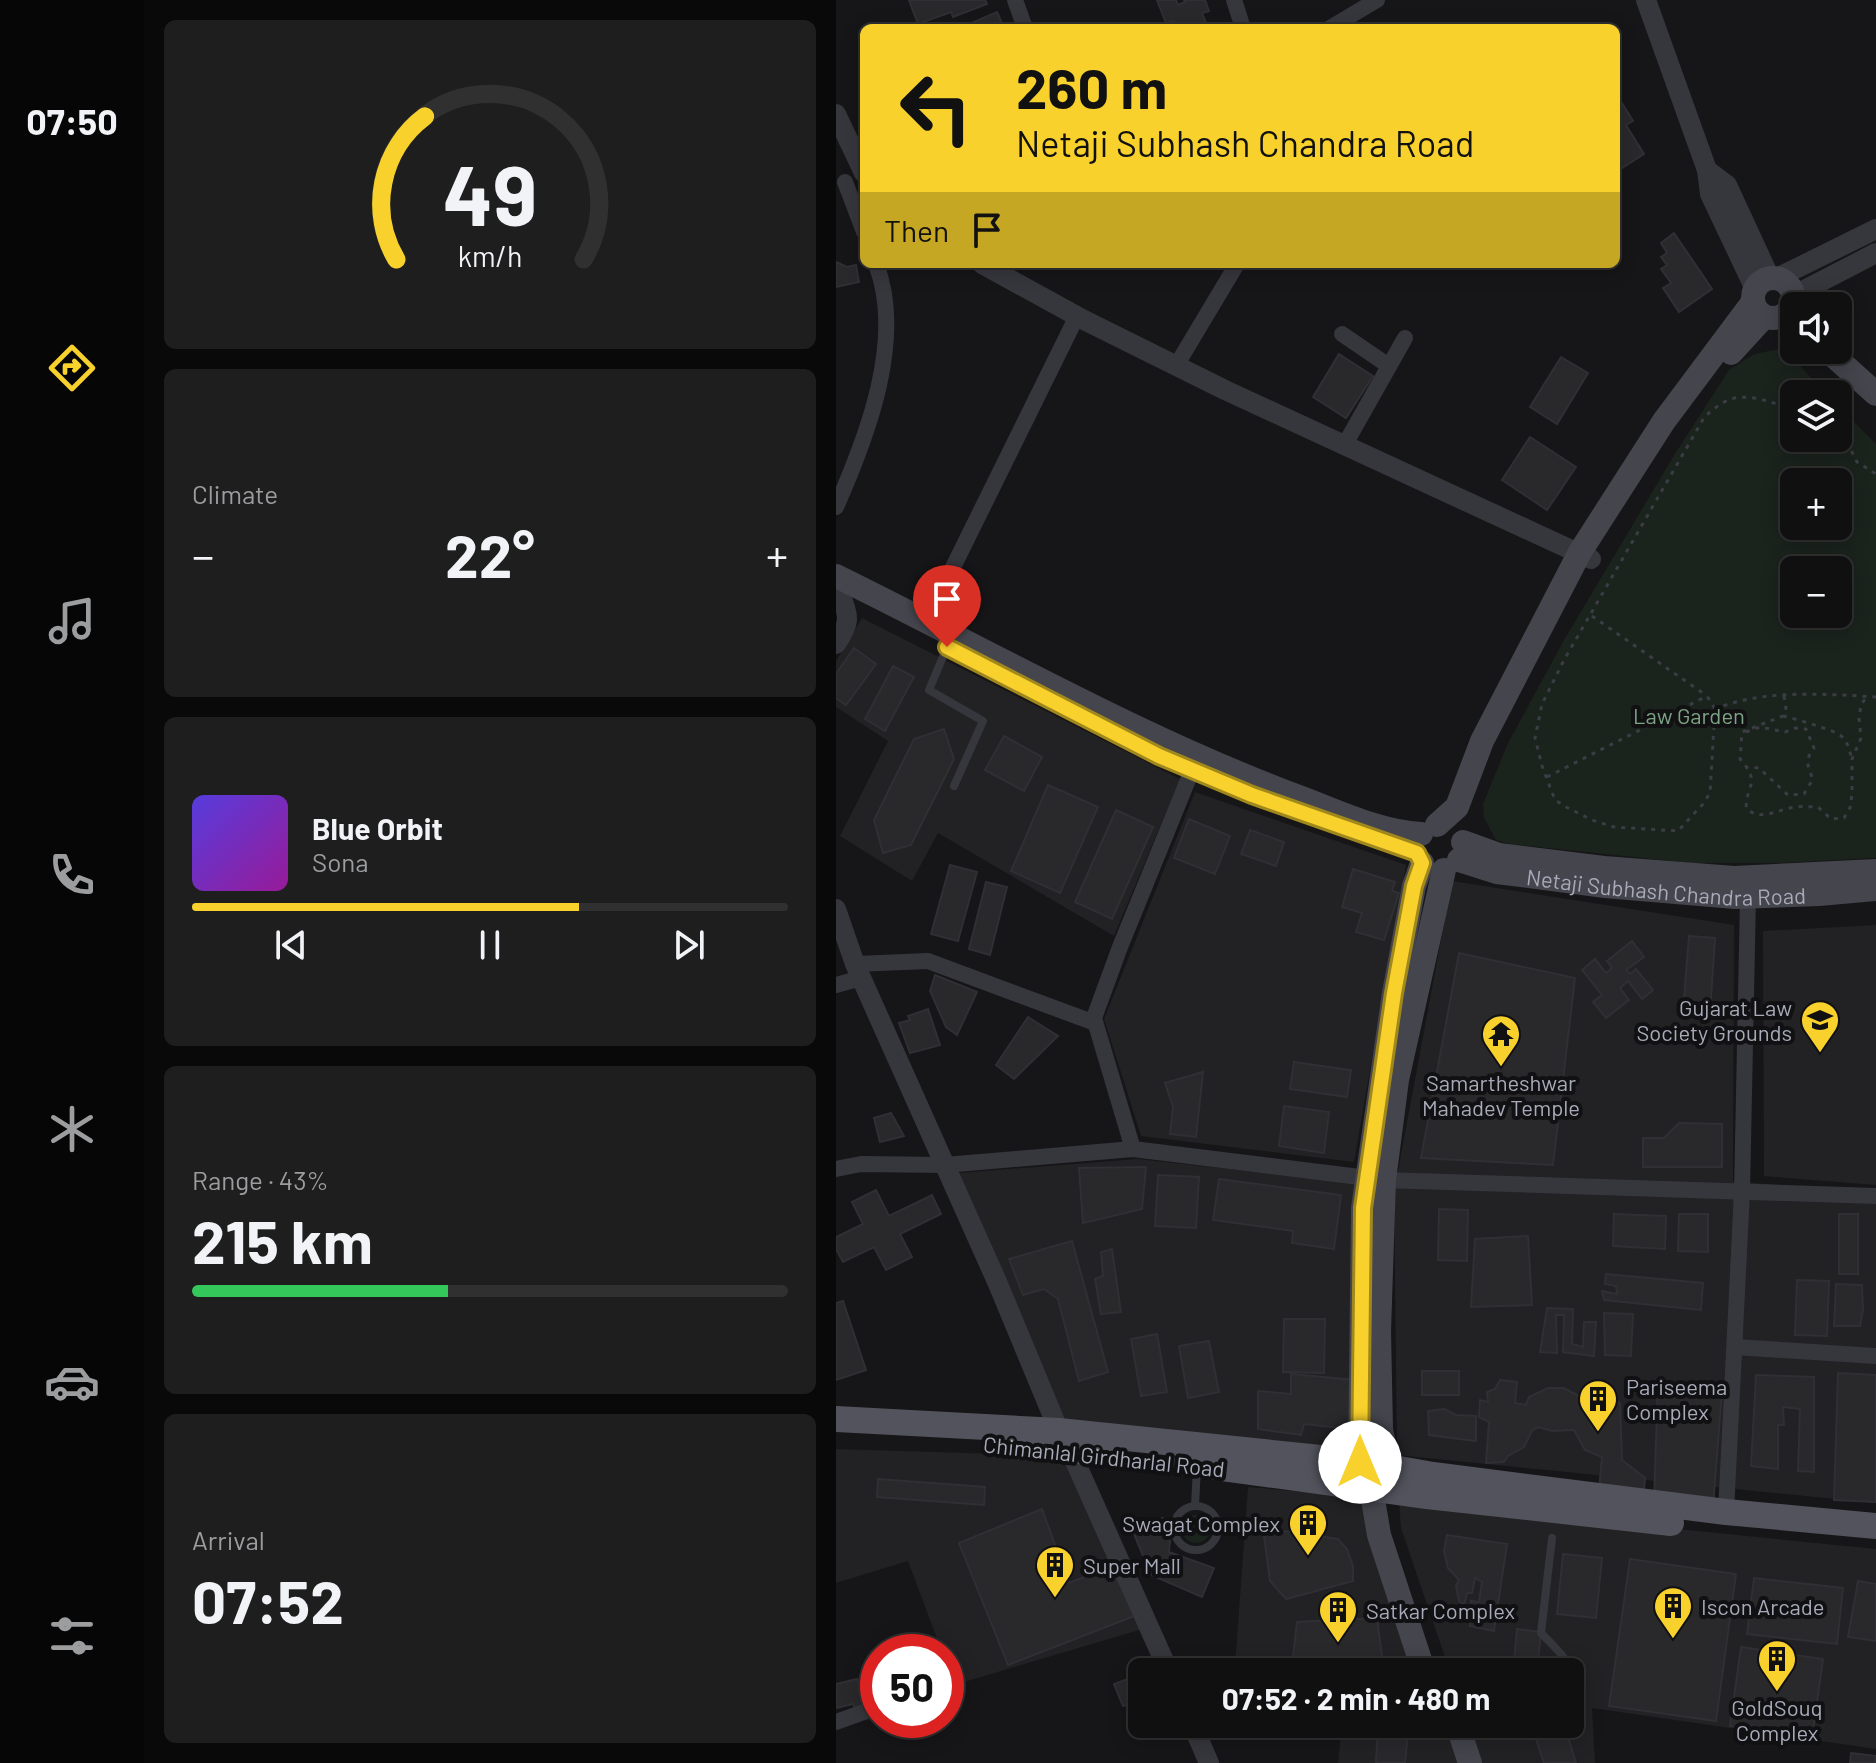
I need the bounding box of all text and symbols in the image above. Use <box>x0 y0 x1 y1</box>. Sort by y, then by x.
text: 260 m <box>1016 53 1167 120</box>
icon: left <box>884 56 988 160</box>
text: 07:50 <box>26 99 118 142</box>
text: Netaji Subhash Chandra Road <box>1016 121 1474 164</box>
text: 49 <box>443 143 537 243</box>
icon: arrive <box>965 208 1009 252</box>
text: Then <box>884 212 949 248</box>
text: km/h <box>458 238 522 273</box>
map controls <box>1780 292 1852 628</box>
button: sound <box>1780 292 1852 364</box>
icon: directions <box>44 340 100 396</box>
button: layers <box>1780 380 1852 452</box>
button: + <box>1780 468 1852 540</box>
text: Climate <box>192 478 278 509</box>
text: 22° <box>445 518 535 590</box>
text: − <box>192 528 214 581</box>
text: + <box>766 528 788 581</box>
button: − <box>1780 556 1852 628</box>
pin <box>913 565 981 647</box>
icon: arrive <box>925 577 969 621</box>
icon: music <box>44 593 100 649</box>
park label: Law Garden <box>1633 702 1745 728</box>
text: Blue Orbit <box>312 810 443 846</box>
text: Sona <box>312 846 369 877</box>
icon: phone <box>44 847 100 903</box>
street label: Netaji Subhash Chandra Road <box>1525 863 1806 910</box>
icon: previous <box>269 923 313 967</box>
icon: pause <box>468 923 512 967</box>
icon: next <box>667 923 711 967</box>
place label: Gujarat Law Society Grounds <box>1637 994 1792 1045</box>
school or university icon: Gujarat Law Society Grounds <box>1799 999 1841 1054</box>
temple icon: Samartheshwar Mahadev Temple <box>1480 1013 1522 1068</box>
place label: Samartheshwar Mahadev Temple <box>1422 1069 1580 1120</box>
icon: climate <box>44 1101 100 1157</box>
text: Range · 43% <box>192 1164 329 1195</box>
text: 215 km <box>192 1204 373 1276</box>
icon: car <box>44 1354 100 1410</box>
place label: Pariseema Complex <box>1626 1373 1727 1424</box>
building icon: Pariseema Complex <box>1577 1378 1619 1433</box>
position arrow <box>1318 1420 1402 1504</box>
street label: Chimanlal Girdharlal Road <box>982 1430 1226 1482</box>
building icon: Swagat Complex <box>1287 1502 1329 1557</box>
place label: Swagat Complex <box>1122 1510 1280 1536</box>
text: Arrival <box>192 1524 265 1555</box>
building icon: Super Mall <box>1034 1544 1076 1599</box>
place label: Super Mall <box>1083 1552 1181 1578</box>
text: 07:52 <box>192 1564 344 1636</box>
building icon: Iscon Arcade <box>1652 1585 1694 1640</box>
building icon: Satkar Complex <box>1317 1589 1359 1644</box>
place label: Iscon Arcade <box>1701 1593 1825 1619</box>
place label: Satkar Complex <box>1366 1597 1515 1623</box>
icon: filters <box>44 1608 100 1664</box>
speed limit sign: 50 <box>860 1634 964 1738</box>
building icon: GoldSouq Complex <box>1756 1638 1798 1693</box>
text: 07:52 · 2 min · 480 m <box>1222 1680 1490 1716</box>
place label: GoldSouq Complex <box>1731 1694 1823 1745</box>

